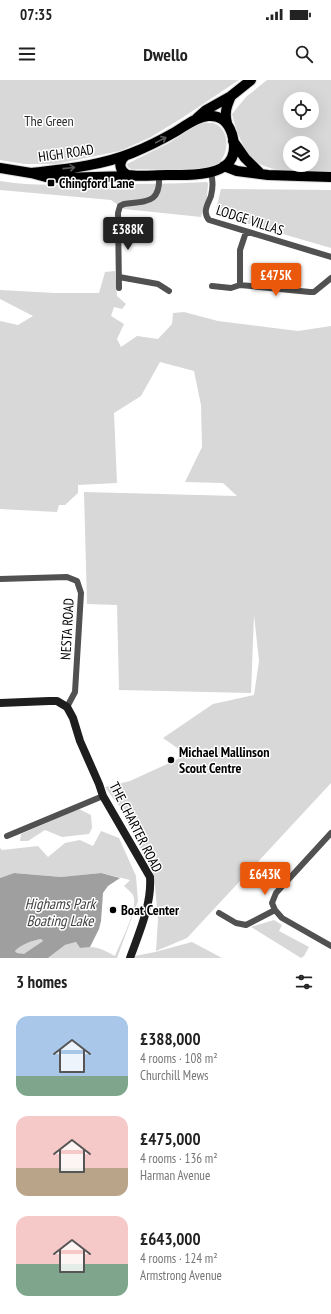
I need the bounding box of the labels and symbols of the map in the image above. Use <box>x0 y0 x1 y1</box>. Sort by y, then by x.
park label: The Green <box>24 112 74 130</box>
one-way arrow <box>154 135 166 143</box>
street label: HIGH ROAD <box>37 140 95 166</box>
one-way arrow <box>62 164 75 171</box>
place label: Chingford Lane <box>59 174 135 192</box>
marker: Chingford Lane <box>46 178 56 188</box>
street label: LODGE VILLAS <box>214 201 286 239</box>
pin: £388K <box>100 217 156 251</box>
pin: £475K <box>248 263 304 297</box>
street label: NESTA ROAD <box>56 598 78 660</box>
place label: Michael Mallinson Scout Centre <box>179 743 269 777</box>
marker: Michael Mallinson Scout Centre <box>166 755 176 765</box>
street label: THE CHARTER ROAD <box>106 779 166 875</box>
pin: £643K <box>237 862 293 896</box>
water label: Highams Park Boating Lake <box>25 894 98 930</box>
place label: Boat Center <box>121 901 180 919</box>
marker: Boat Center <box>108 905 118 915</box>

